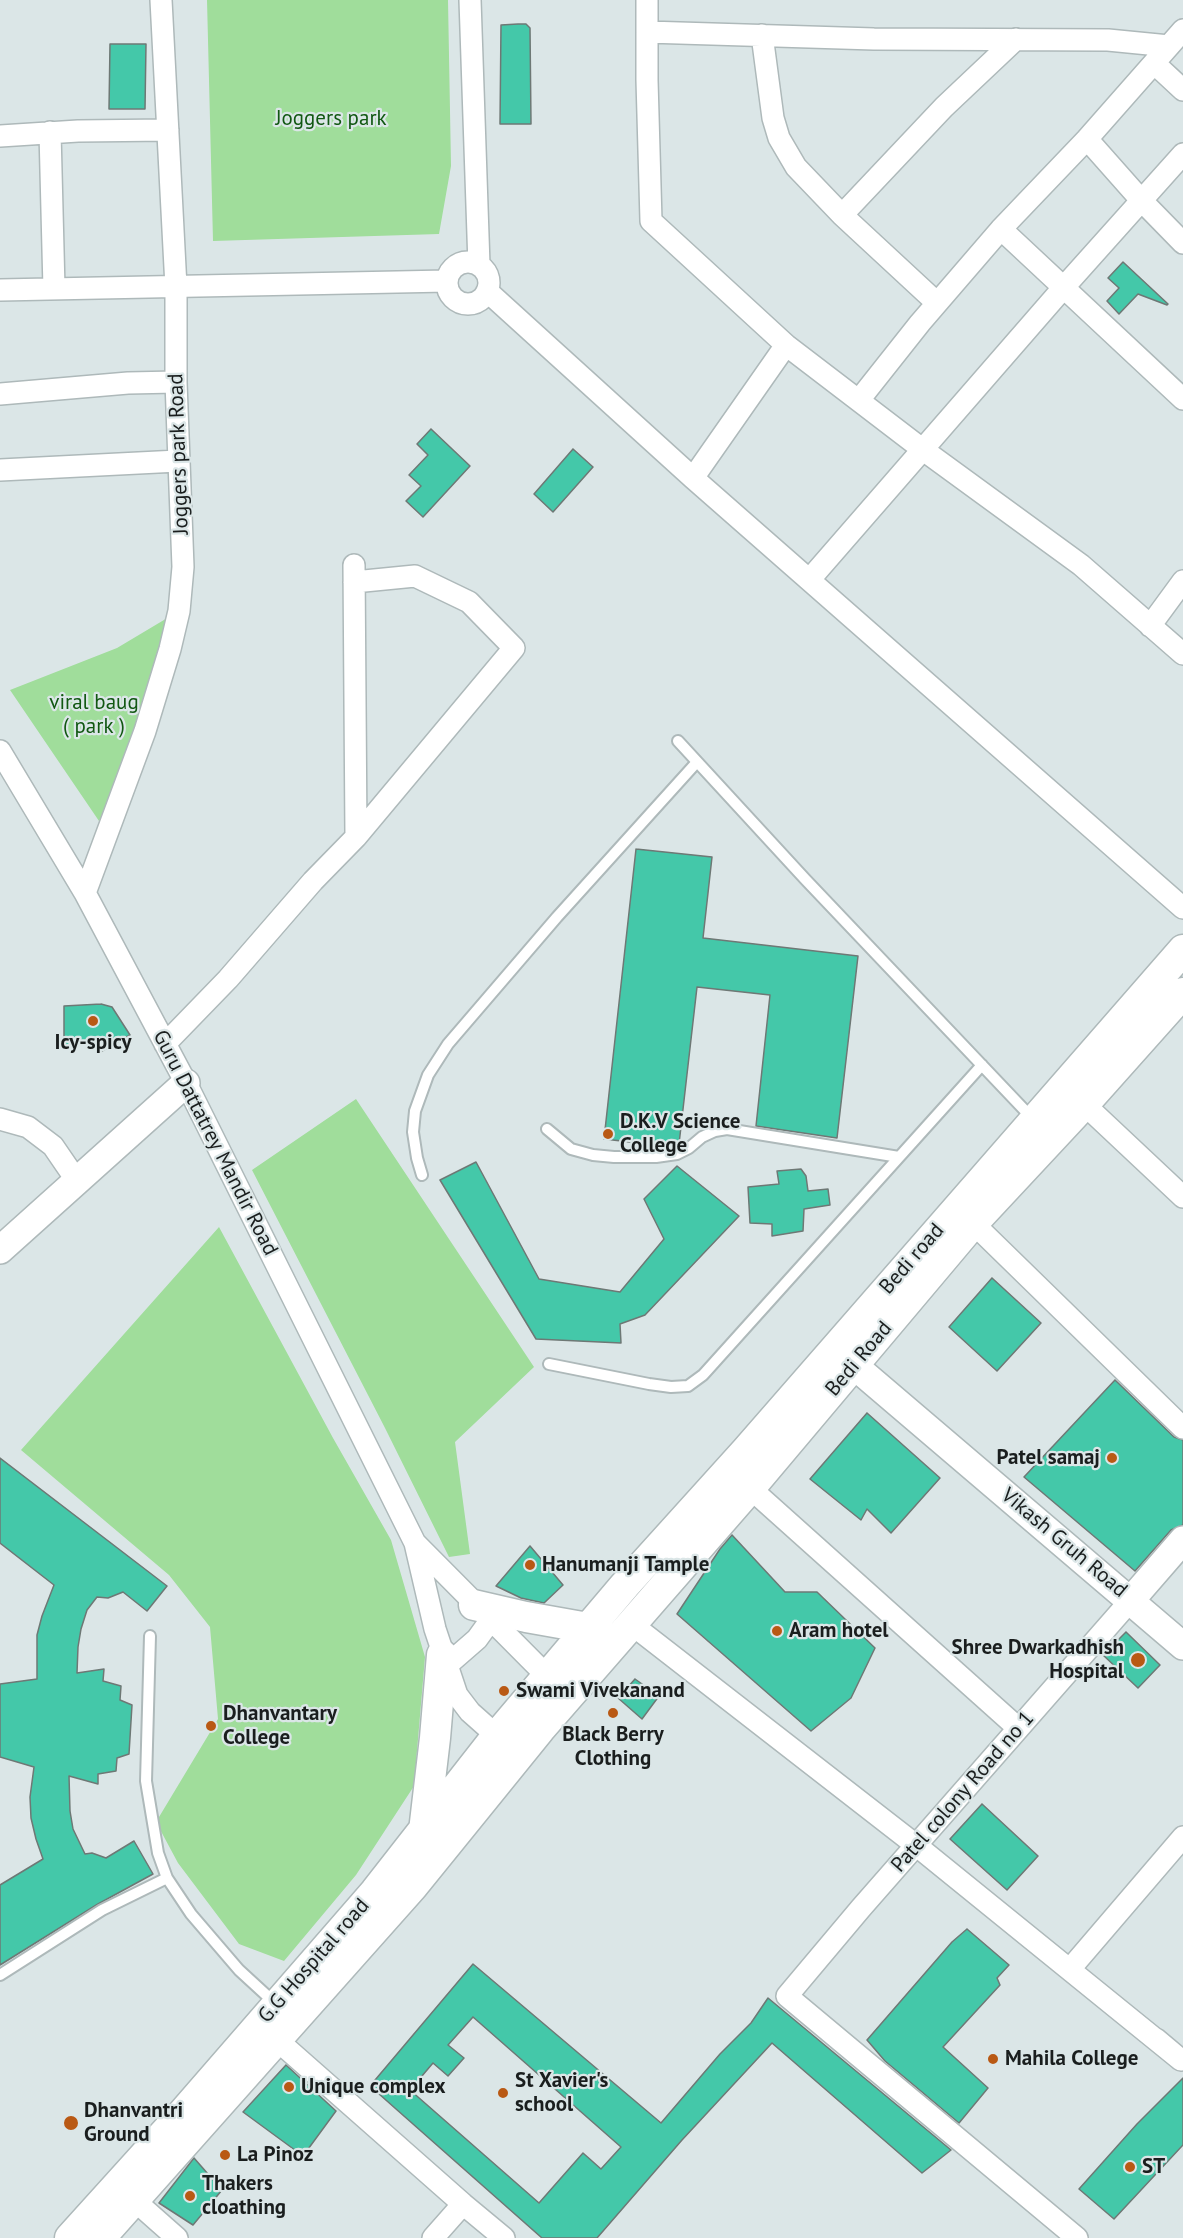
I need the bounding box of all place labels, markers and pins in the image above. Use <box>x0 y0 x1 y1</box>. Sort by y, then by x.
marker: Icy-spicy <box>86 1014 100 1028</box>
place label: Icy-spicy <box>55 1030 131 1056</box>
place label: D.K.V Science College <box>620 1109 740 1159</box>
marker: D.K.V Science College <box>601 1127 615 1141</box>
place label: Patel samaj <box>997 1445 1100 1471</box>
marker: Patel samaj <box>1105 1451 1119 1465</box>
place label: Hanumanji Tample <box>542 1552 709 1578</box>
marker: Hanumanji Tample <box>523 1558 537 1572</box>
place label: Aram hotel <box>789 1618 888 1644</box>
marker: Aram hotel <box>770 1624 784 1638</box>
place label: Shree Dwarkadhish Hospital <box>952 1635 1124 1685</box>
marker: Shree Dwarkadhish Hospital <box>1129 1651 1147 1669</box>
place label: Swami Vivekanand <box>516 1678 685 1704</box>
marker: Swami Vivekanand <box>497 1684 511 1698</box>
place label: Dhanvantary College <box>223 1701 337 1751</box>
marker: Black Berry Clothing <box>606 1706 620 1720</box>
marker: Dhanvantary College <box>204 1719 218 1733</box>
place label: Black Berry Clothing <box>562 1722 664 1772</box>
place label: Mahila College <box>1005 2046 1138 2072</box>
marker: Mahila College <box>986 2052 1000 2066</box>
place label: St Xavier's school <box>515 2068 608 2118</box>
place label: Unique complex <box>301 2074 445 2100</box>
marker: Unique complex <box>282 2080 296 2094</box>
marker: St Xavier's school <box>496 2086 510 2100</box>
place label: Dhanvantri Ground <box>84 2098 183 2148</box>
marker: Dhanvantri Ground <box>62 2114 80 2132</box>
place label: La Pinoz <box>237 2142 313 2168</box>
marker: La Pinoz <box>218 2148 232 2162</box>
place label: ST <box>1142 2154 1165 2180</box>
marker: ST <box>1123 2160 1137 2174</box>
place label: Thakers cloathing <box>202 2171 286 2221</box>
marker: Thakers cloathing <box>183 2189 197 2203</box>

